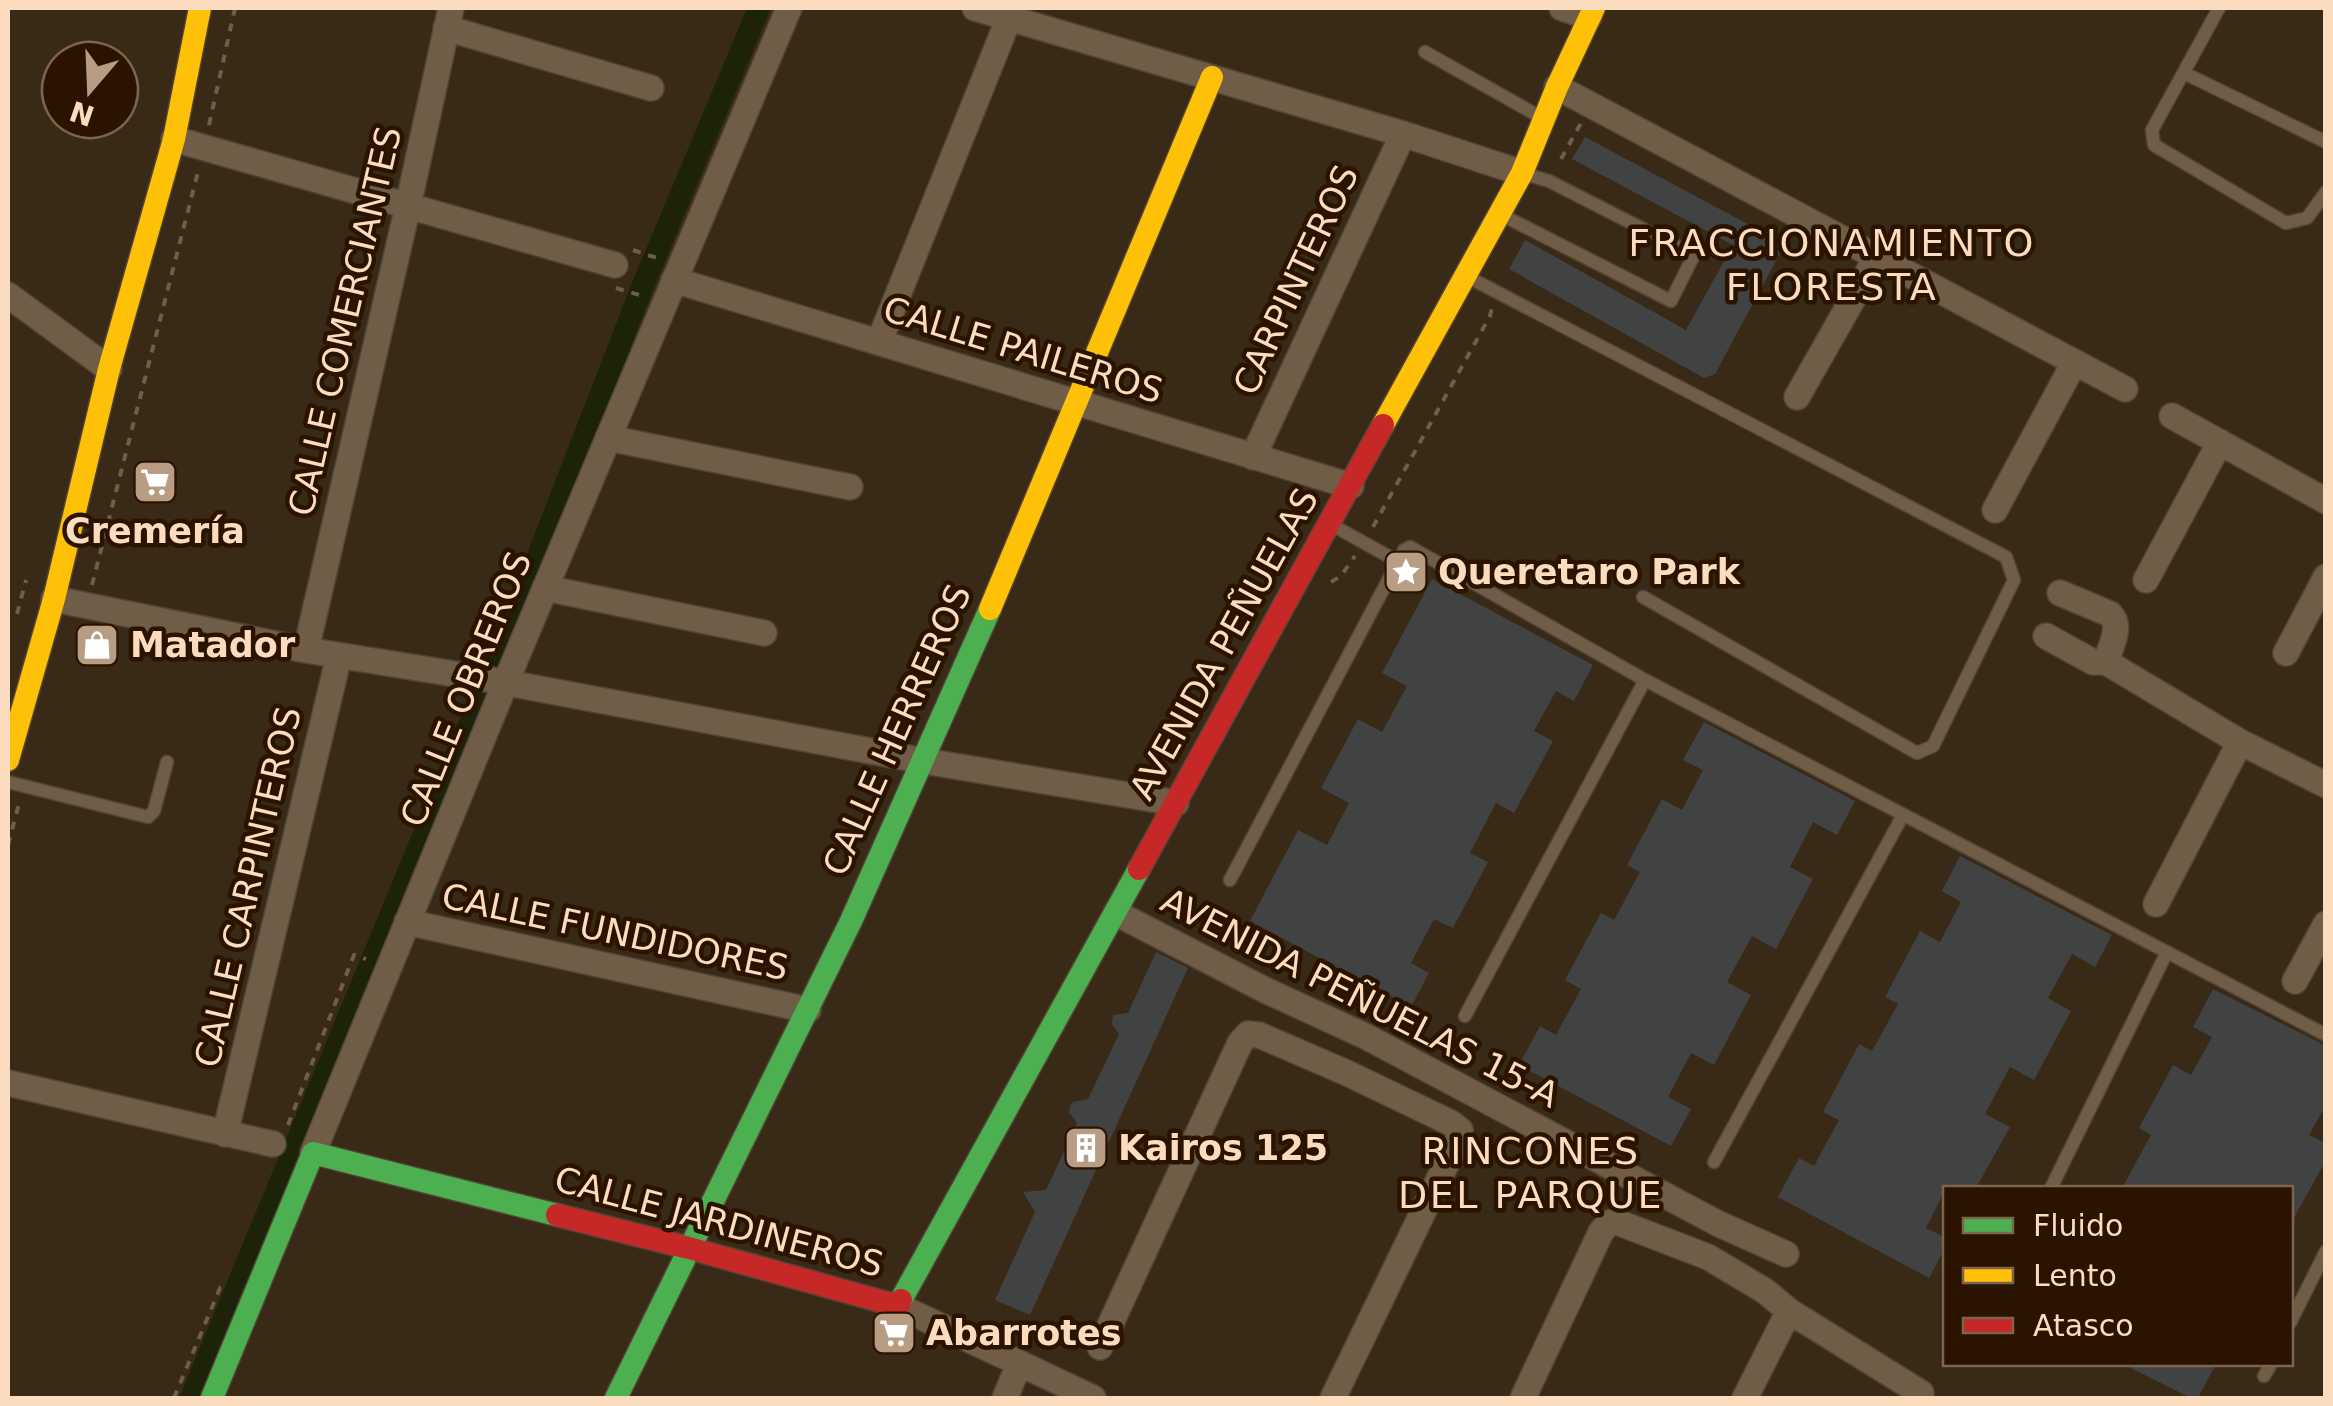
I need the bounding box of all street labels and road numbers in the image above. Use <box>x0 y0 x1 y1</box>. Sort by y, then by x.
street label: CALLE COMERCIANTES <box>281 123 409 519</box>
street label: CARPINTEROS <box>1225 159 1367 401</box>
street label: CALLE PAILEROS <box>879 289 1167 411</box>
street label: AVENIDA PEÑUELAS <box>1121 481 1326 806</box>
street label: CALLE OBREROS <box>393 546 539 832</box>
street label: CALLE HERREROS <box>815 578 979 882</box>
street label: CALLE CARPINTEROS <box>187 703 309 1071</box>
street label: CALLE FUNDIDORES <box>438 876 792 988</box>
street label: AVENIDA PEÑUELAS 15-A <box>1155 879 1566 1116</box>
street label: CALLE JARDINEROS <box>550 1159 888 1285</box>

